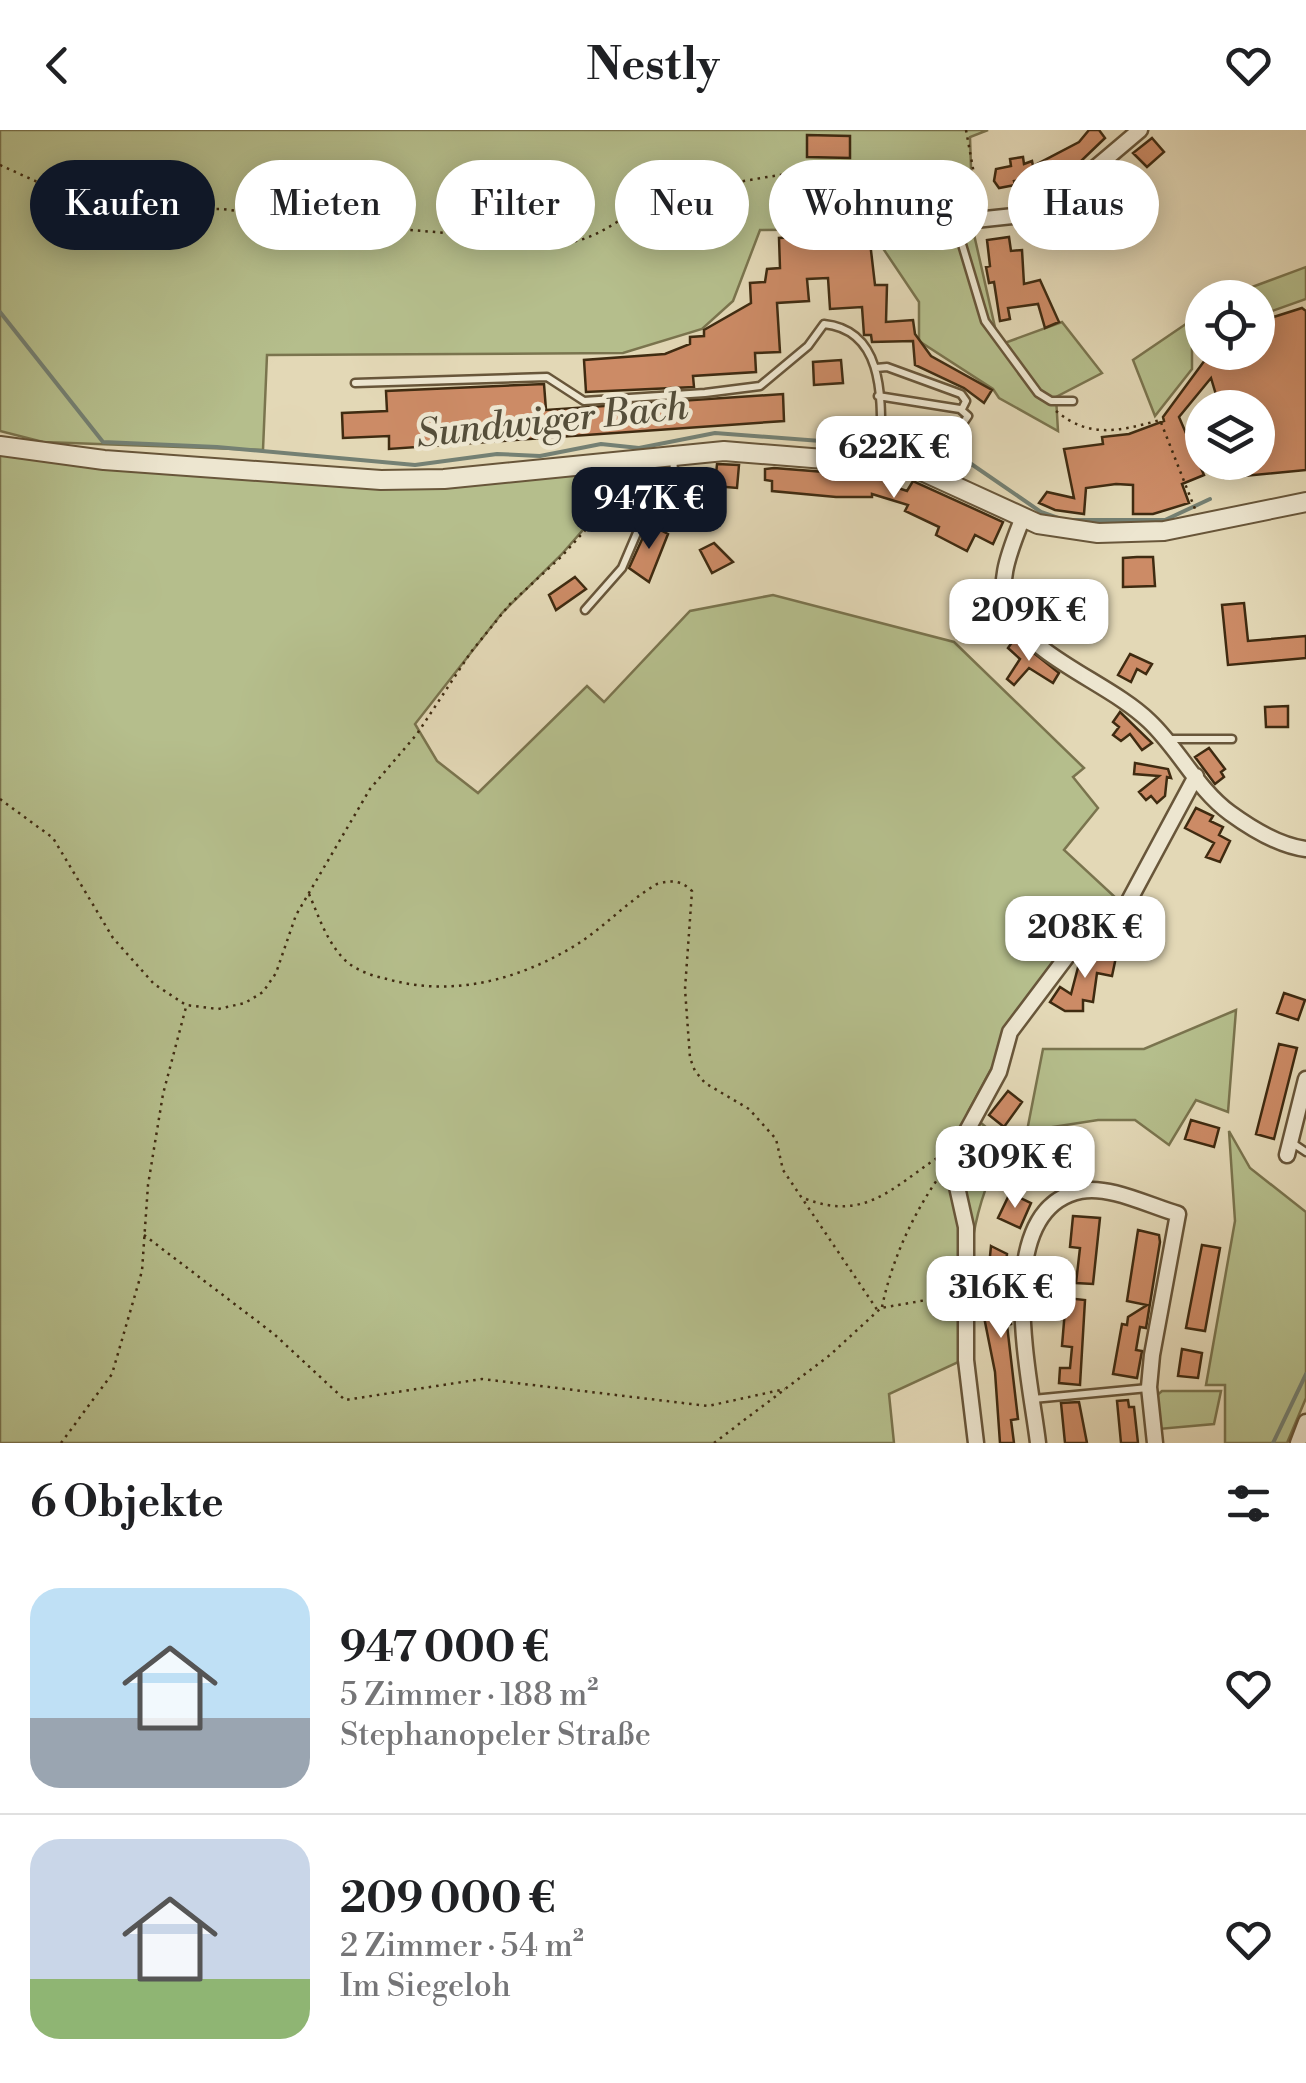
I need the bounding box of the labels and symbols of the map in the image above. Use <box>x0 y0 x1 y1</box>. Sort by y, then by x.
water label: Sundwiger Bach <box>414 383 691 459</box>
pin: 622K € <box>813 416 975 501</box>
pin: 947K € <box>568 467 730 552</box>
pin: 209K € <box>948 579 1110 664</box>
pin: 208K € <box>1004 896 1166 981</box>
pin: 309K € <box>934 1126 1096 1211</box>
pin: 316K € <box>920 1256 1082 1341</box>

